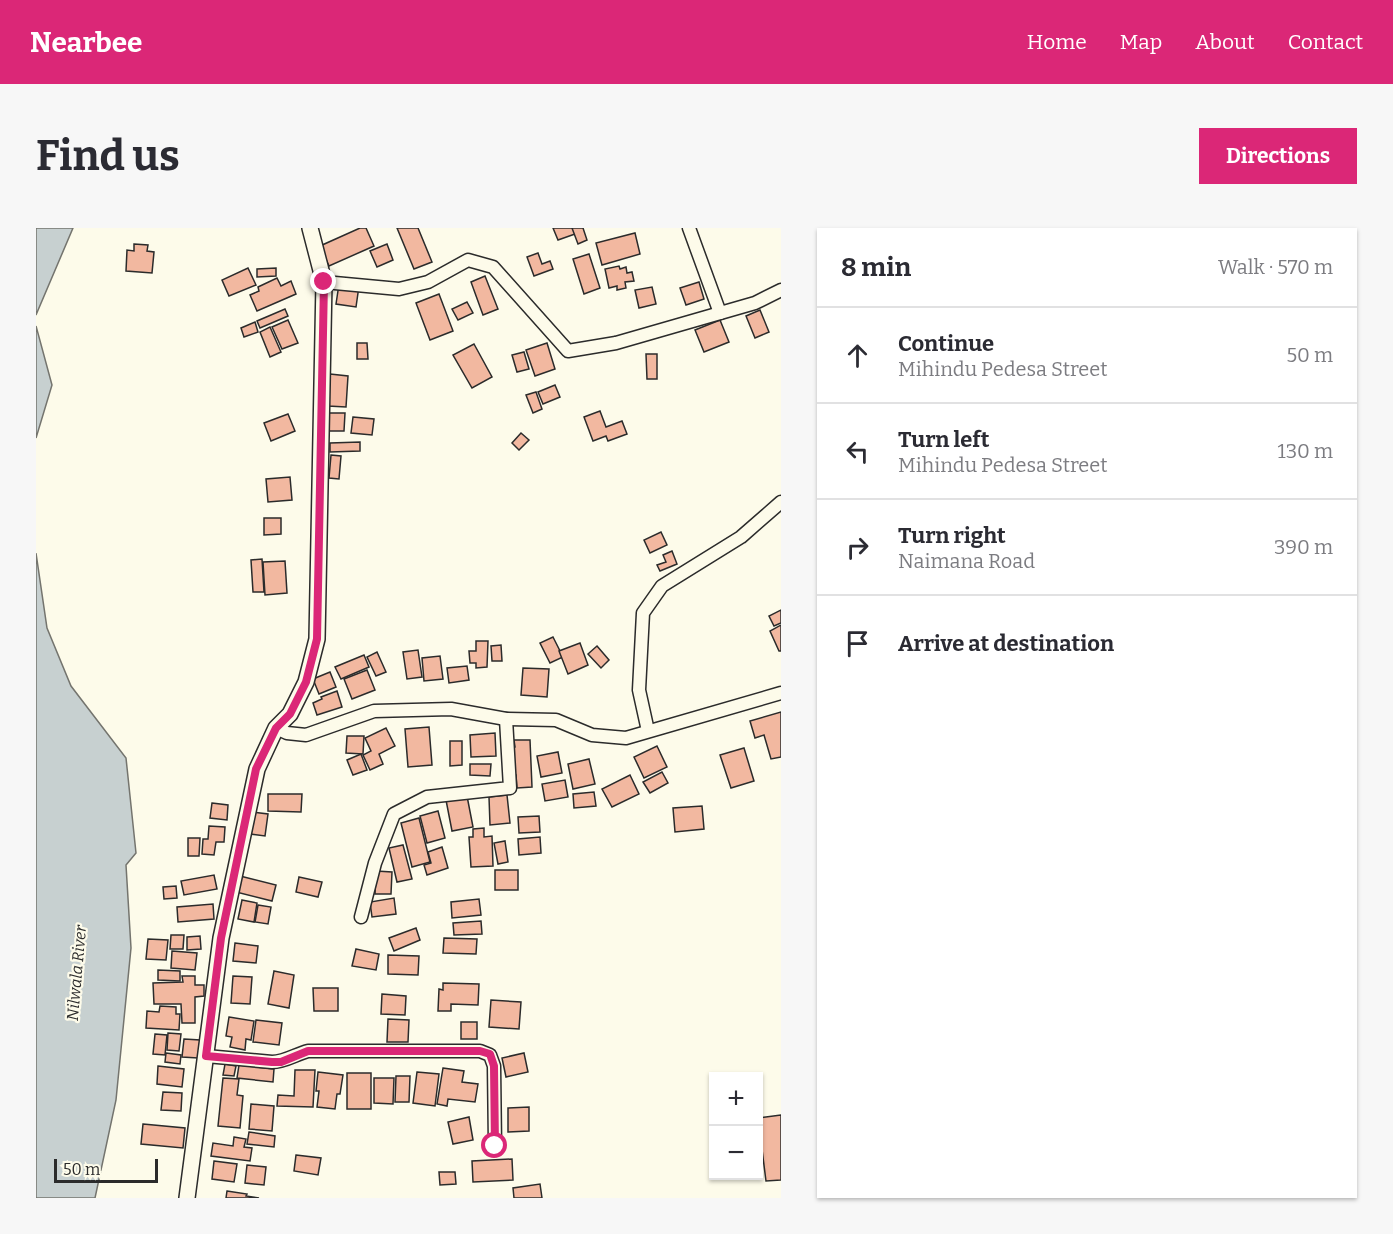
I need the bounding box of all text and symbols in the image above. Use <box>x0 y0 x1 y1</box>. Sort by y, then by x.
text: Nearbee <box>30 26 142 59</box>
text: Home <box>1027 29 1087 55</box>
text: Map <box>1120 29 1162 55</box>
text: About <box>1195 29 1255 55</box>
text: Contact <box>1288 29 1363 55</box>
button: Directions <box>1199 128 1357 184</box>
text: Find us <box>36 131 180 181</box>
text: 8 min <box>841 252 911 283</box>
text: Walk · 570 m <box>1218 255 1333 279</box>
route end <box>310 268 336 294</box>
text: Continue <box>898 330 994 357</box>
icon: ahead <box>841 339 874 372</box>
text: 50 m <box>1286 343 1333 367</box>
text: Mihindu Pedesa Street <box>898 357 1107 381</box>
text: Turn left <box>898 426 990 453</box>
icon: left <box>841 435 874 468</box>
text: 130 m <box>1278 439 1333 463</box>
text: Mihindu Pedesa Street <box>898 453 1107 477</box>
text: Turn right <box>898 522 1006 549</box>
icon: right <box>841 531 874 564</box>
text: 390 m <box>1274 535 1333 559</box>
text: Naimana Road <box>898 549 1035 573</box>
icon: arrive <box>841 627 874 660</box>
text: Arrive at destination <box>898 630 1114 657</box>
water label: Nilwala River <box>63 923 90 1022</box>
map controls <box>709 1072 763 1180</box>
button: + <box>709 1072 763 1126</box>
button: − <box>709 1126 763 1180</box>
route start <box>481 1132 507 1158</box>
scale bar <box>54 1156 158 1184</box>
text: 50 m <box>63 1160 100 1179</box>

